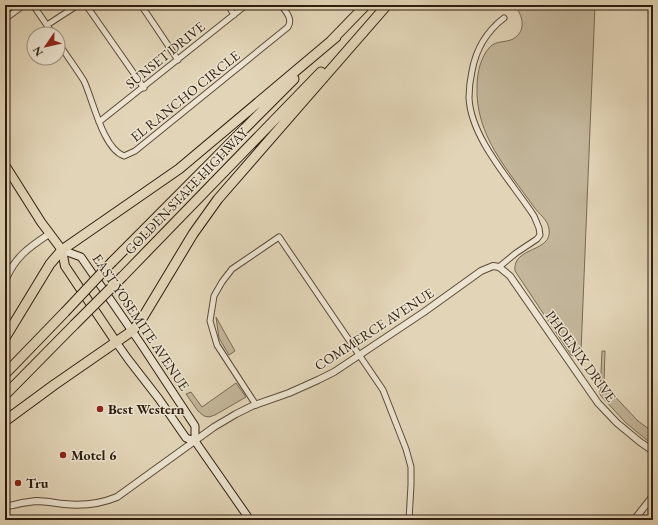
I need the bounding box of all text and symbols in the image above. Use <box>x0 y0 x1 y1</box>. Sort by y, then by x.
street label: SUNSET DRIVE <box>122 17 208 93</box>
north arrow <box>26 26 66 66</box>
text: N <box>29 44 46 59</box>
street label: EL RANCHO CIRCLE <box>127 46 243 146</box>
street label: GOLDEN STATE HIGHWAY <box>121 123 252 258</box>
street label: EAST YOSEMITE AVENUE <box>89 250 194 394</box>
street label: COMMERCE AVENUE <box>311 284 437 374</box>
street label: PHOENIX DRIVE <box>542 307 620 405</box>
place label: Best Western <box>108 400 185 418</box>
marker: Best Western <box>95 404 105 414</box>
place label: Motel 6 <box>71 446 117 464</box>
marker: Motel 6 <box>58 450 68 460</box>
place label: Tru <box>26 474 49 492</box>
marker: Tru <box>13 478 23 488</box>

